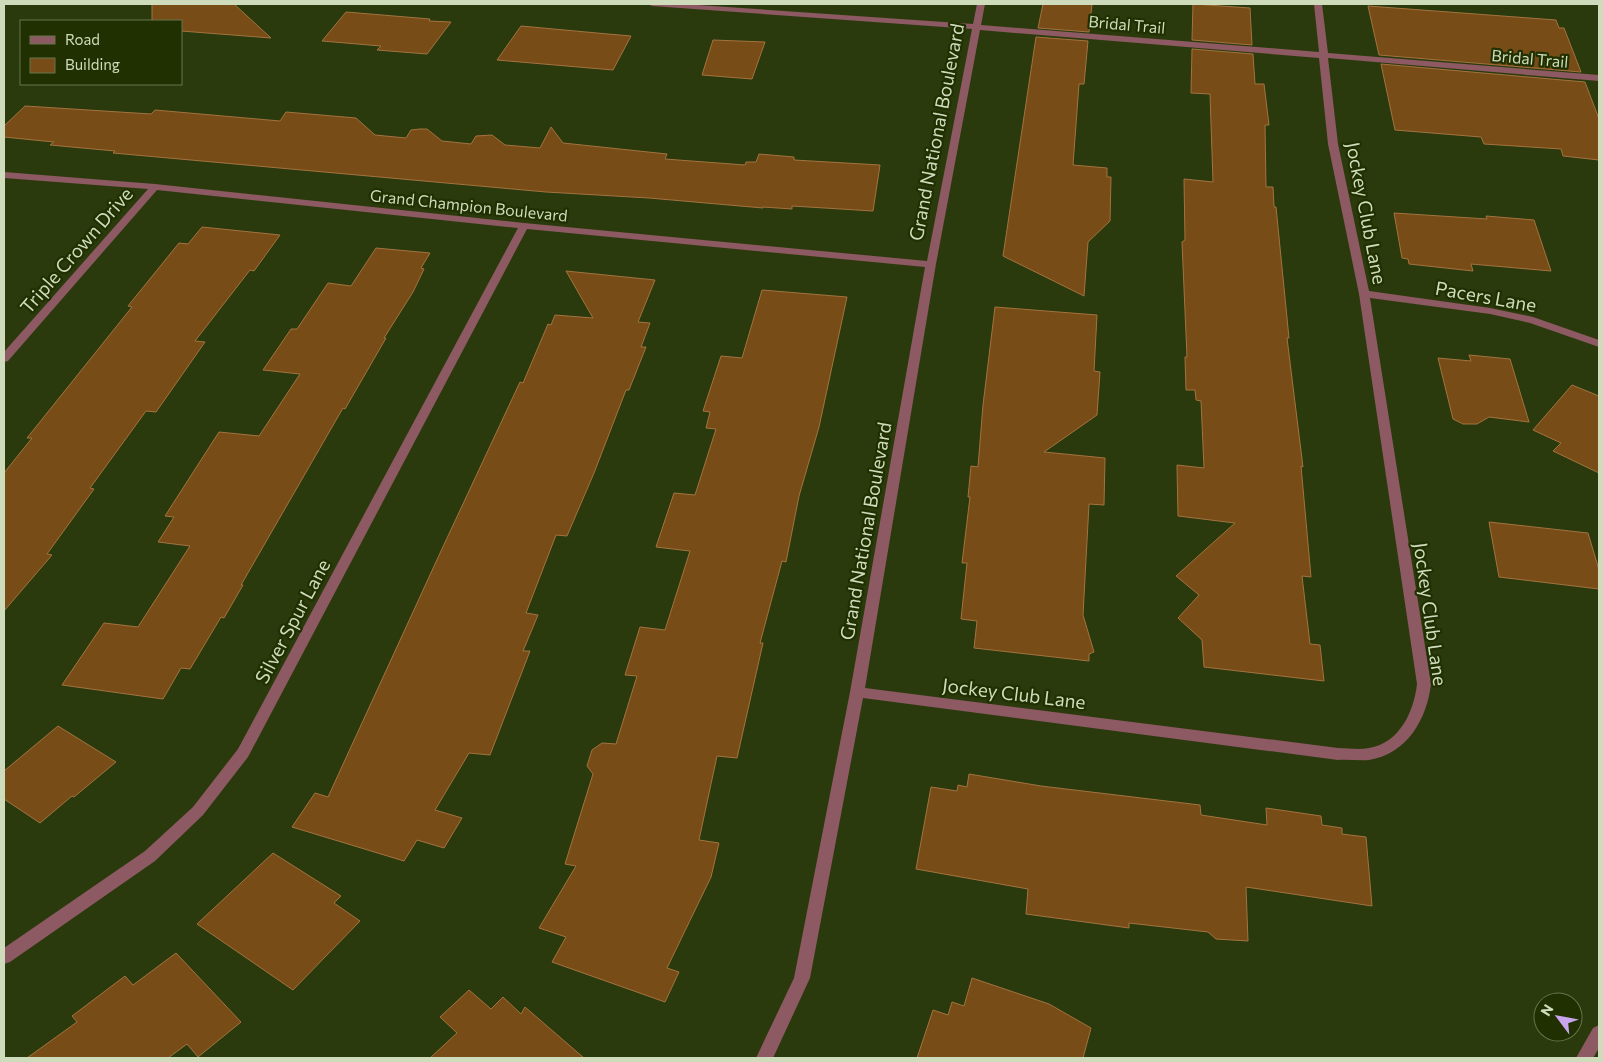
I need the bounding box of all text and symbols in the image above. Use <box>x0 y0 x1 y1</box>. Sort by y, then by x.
street label: Bridal Trail <box>1088 11 1166 37</box>
legend <box>20 20 182 85</box>
street label: Grand National Boulevard <box>904 21 968 243</box>
text: Road <box>65 30 100 48</box>
street label: Bridal Trail <box>1491 45 1569 71</box>
text: Building <box>65 55 120 73</box>
street label: Jockey Club Lane <box>1342 140 1392 286</box>
street label: Triple Crown Drive <box>15 182 137 318</box>
street label: Grand Champion Boulevard <box>369 185 569 225</box>
street label: Pacers Lane <box>1434 276 1538 316</box>
street label: Grand National Boulevard <box>834 420 896 642</box>
street label: Jockey Club Lane <box>1410 541 1452 687</box>
street label: Silver Spur Lane <box>250 555 334 687</box>
street label: Jockey Club Lane <box>941 673 1087 713</box>
north arrow <box>1533 992 1583 1042</box>
text: N <box>1537 1001 1557 1019</box>

